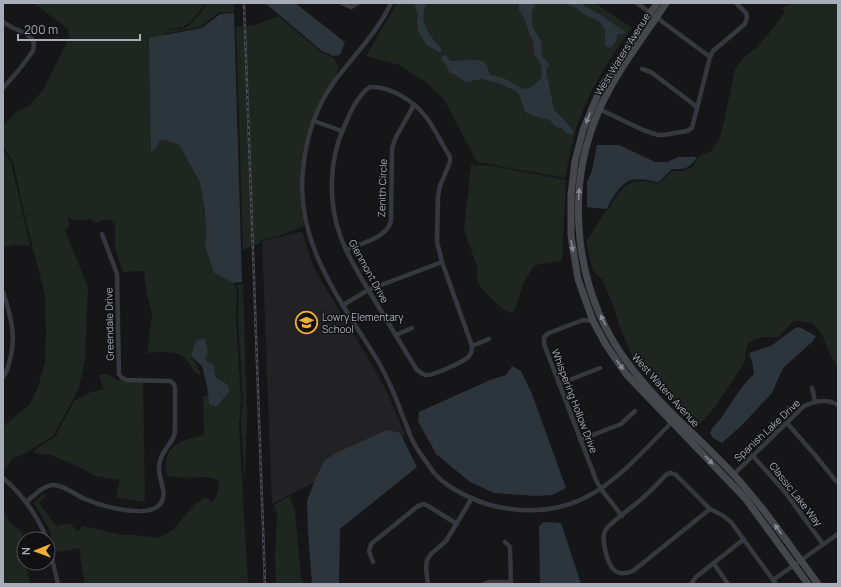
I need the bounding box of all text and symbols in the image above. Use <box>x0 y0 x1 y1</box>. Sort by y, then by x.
street label: West Waters Avenue <box>591 10 653 98</box>
scale bar <box>18 16 140 42</box>
text: 200 m <box>24 21 58 38</box>
one-way arrow <box>584 112 590 124</box>
street label: Zenith Circle <box>374 158 390 218</box>
one-way arrow <box>575 188 582 200</box>
street label: Glenmont Drive <box>346 237 392 305</box>
one-way arrow <box>570 239 576 252</box>
street label: Greendale Drive <box>101 287 117 361</box>
school or university icon: Lowry Elementary School <box>293 310 319 336</box>
place label: Lowry Elementary School <box>322 310 404 336</box>
one-way arrow <box>600 315 606 326</box>
street label: Whispering Hollow Drive <box>549 347 601 455</box>
street label: West Waters Avenue <box>629 350 703 430</box>
one-way arrow <box>615 360 623 370</box>
street label: Spanish Lake Drive <box>731 396 803 464</box>
one-way arrow <box>704 455 713 465</box>
street label: Classic Lake Way <box>766 459 826 530</box>
one-way arrow <box>774 524 782 534</box>
north arrow <box>16 531 56 571</box>
text: N <box>18 547 33 555</box>

